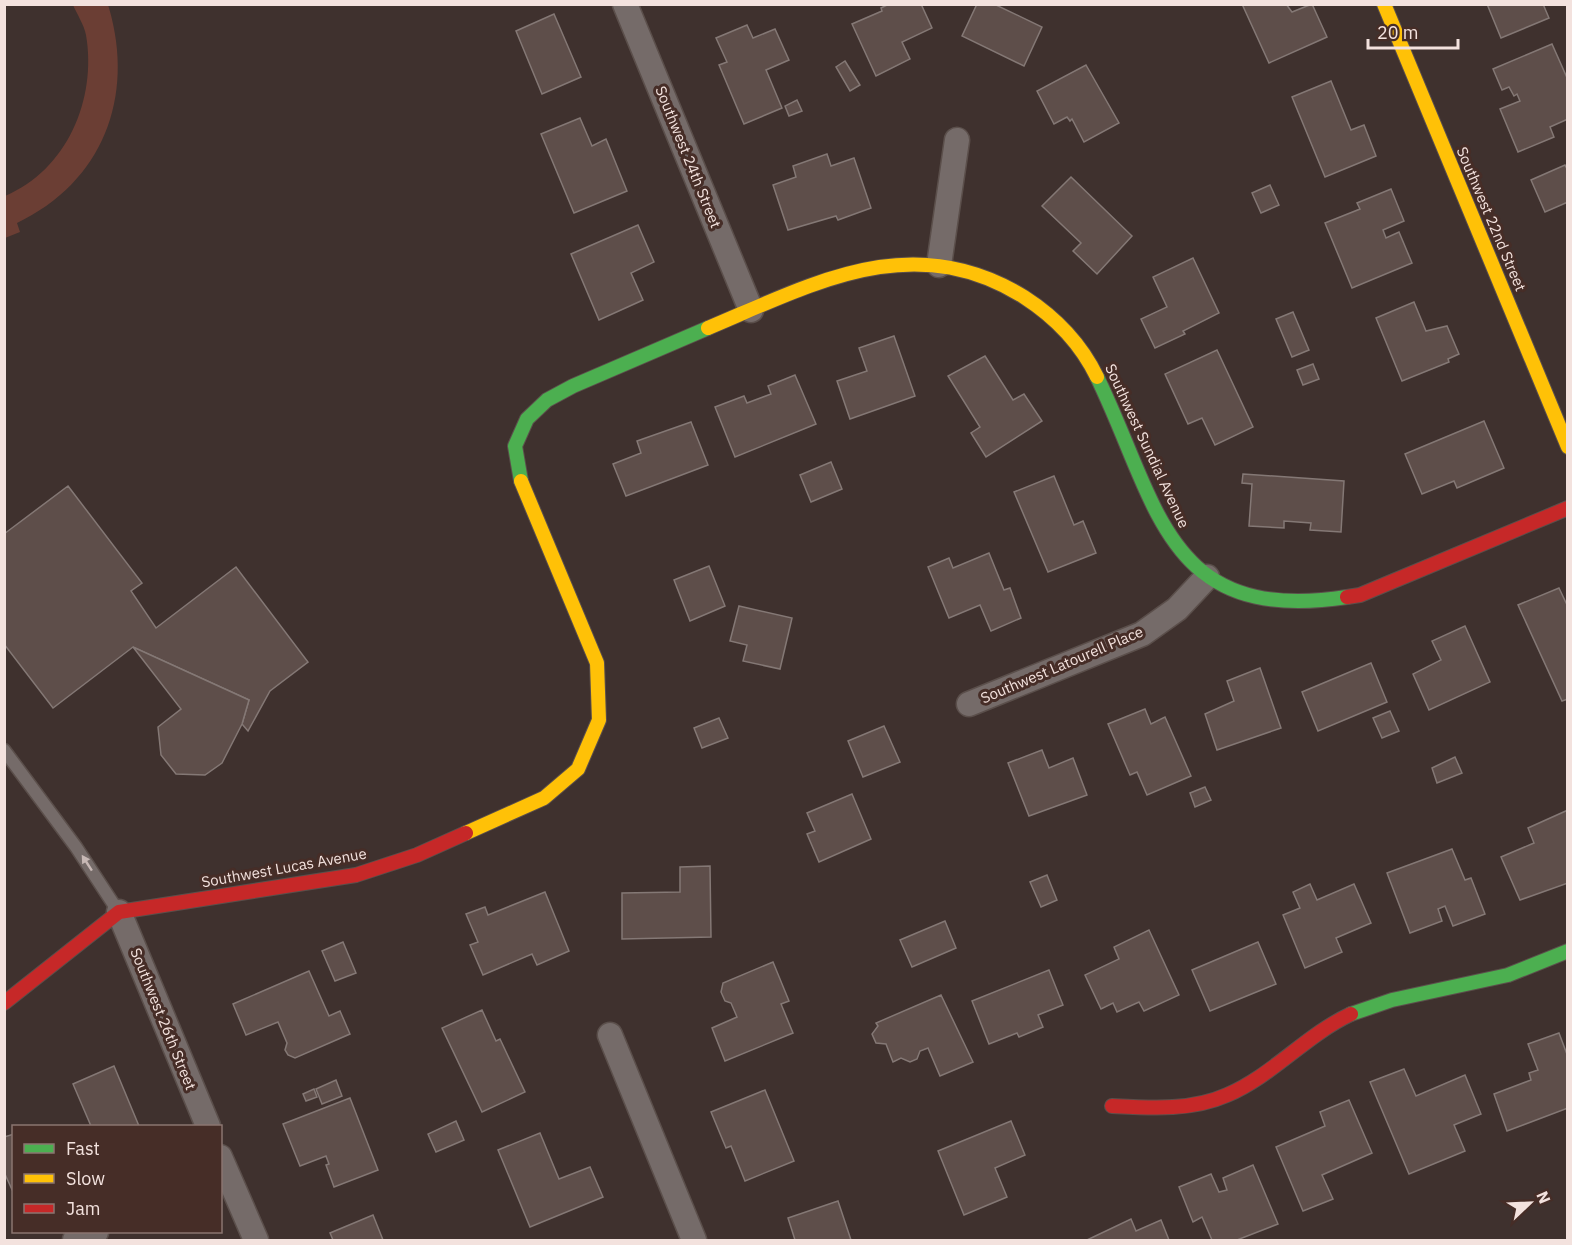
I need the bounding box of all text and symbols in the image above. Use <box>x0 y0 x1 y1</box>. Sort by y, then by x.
scale bar <box>1368 12 1458 50</box>
text: 20 m <box>1377 21 1419 44</box>
street label: Southwest 24th Street <box>651 83 726 231</box>
street label: Southwest 22nd Street <box>1452 144 1530 294</box>
street label: Southwest Sundial Avenue <box>1101 361 1194 531</box>
street label: Southwest Latourell Place <box>978 622 1146 707</box>
street label: Southwest Lucas Avenue <box>200 844 368 891</box>
one-way arrow <box>81 856 93 872</box>
street label: Southwest 26th Street <box>126 945 201 1093</box>
legend <box>12 1125 222 1233</box>
text: Fast <box>66 1137 100 1160</box>
text: Slow <box>66 1167 105 1190</box>
north arrow <box>1500 1173 1560 1233</box>
text: N <box>1532 1188 1555 1206</box>
text: Jam <box>66 1197 101 1220</box>

